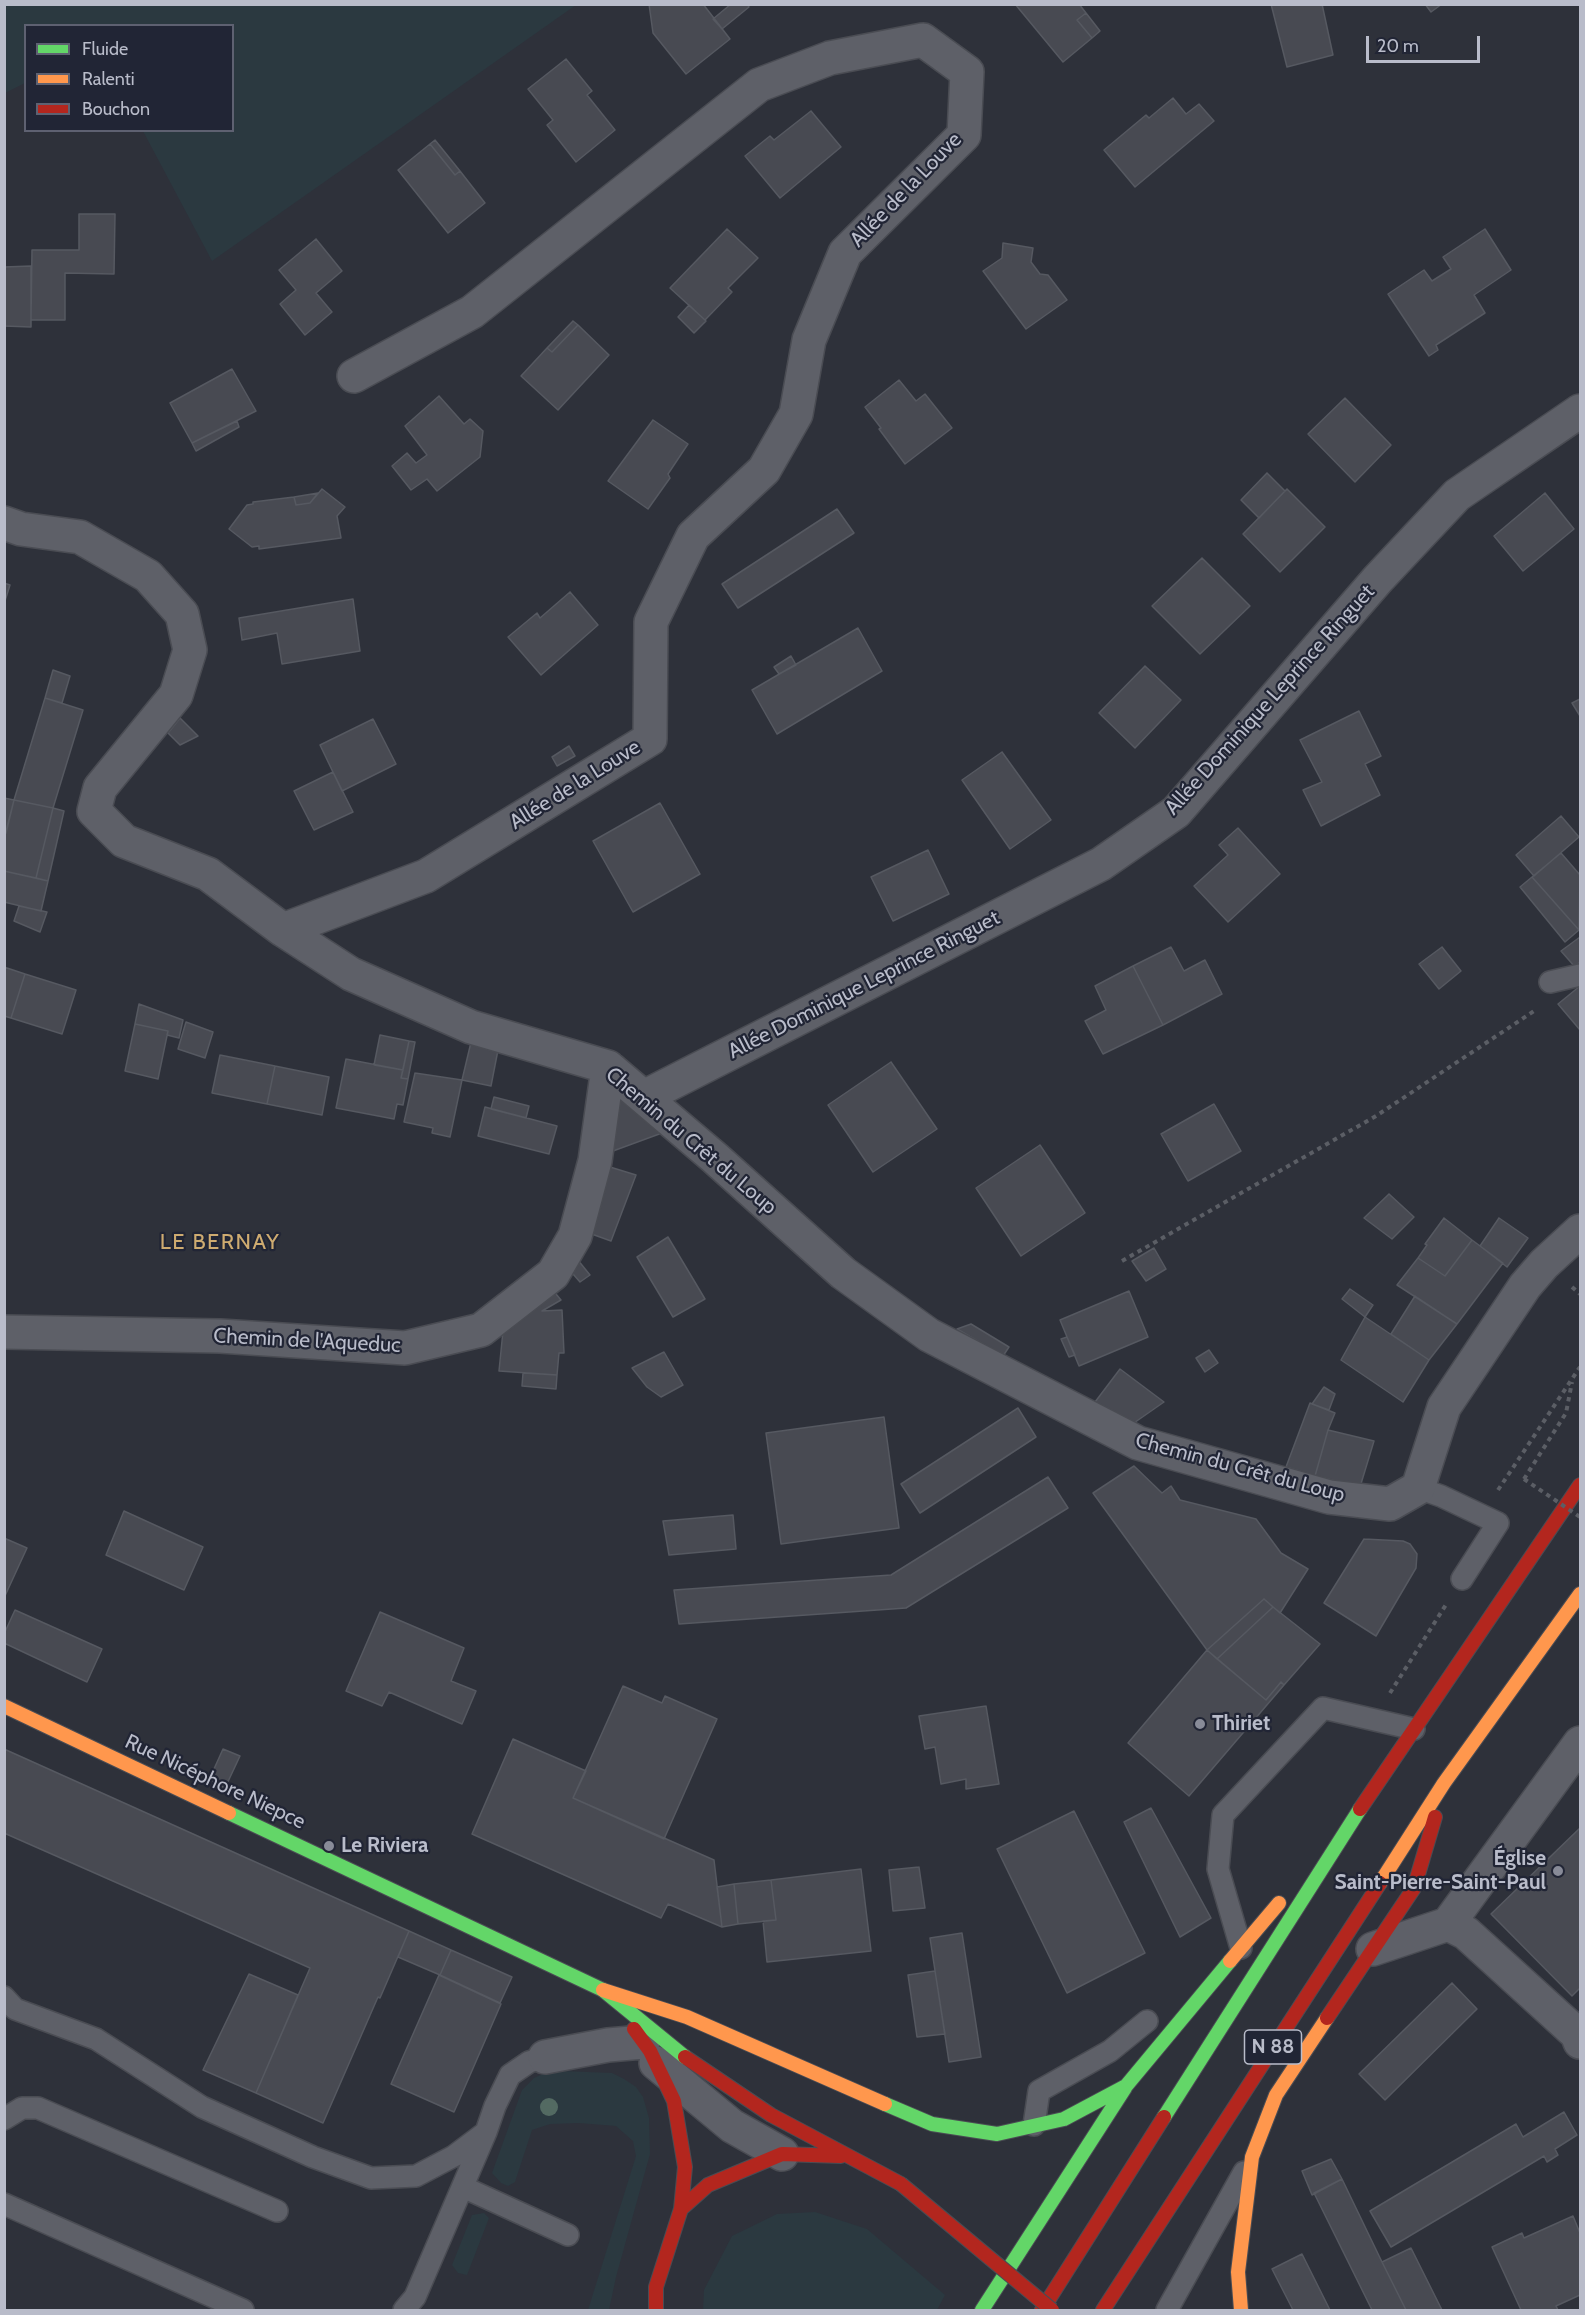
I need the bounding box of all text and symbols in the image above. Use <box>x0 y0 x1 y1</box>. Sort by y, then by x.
legend <box>24 24 234 132</box>
scale bar <box>1369 24 1483 62</box>
text: 20 m <box>1377 35 1419 57</box>
text: Fluide <box>82 38 128 60</box>
text: Ralenti <box>82 68 135 90</box>
text: Bouchon <box>82 98 150 120</box>
street label: Allée de la Louve <box>845 127 967 253</box>
street label: Allée Dominique Leprince Ringuet <box>1160 580 1380 820</box>
street label: Allée de la Louve <box>505 735 645 835</box>
street label: Allée Dominique Leprince Ringuet <box>724 905 1004 1065</box>
street label: Chemin du Crêt du Loup <box>600 1062 782 1220</box>
district label: LE BERNAY <box>160 1230 280 1256</box>
street label: Chemin de l'Aqueduc <box>213 1324 401 1358</box>
street label: Chemin du Crêt du Loup <box>1133 1428 1347 1508</box>
place label: Thiriet <box>1212 1711 1270 1737</box>
marker: Thiriet <box>1193 1717 1207 1731</box>
street label: Rue Nicéphore Niepce <box>121 1729 309 1835</box>
place label: Le Riviera <box>341 1833 428 1859</box>
marker: Le Riviera <box>322 1839 336 1853</box>
place label: Église Saint-Pierre-Saint-Paul <box>1334 1846 1546 1896</box>
marker: Église Saint-Pierre-Saint-Paul <box>1551 1864 1565 1878</box>
road number: N 88 <box>1244 2030 1302 2064</box>

